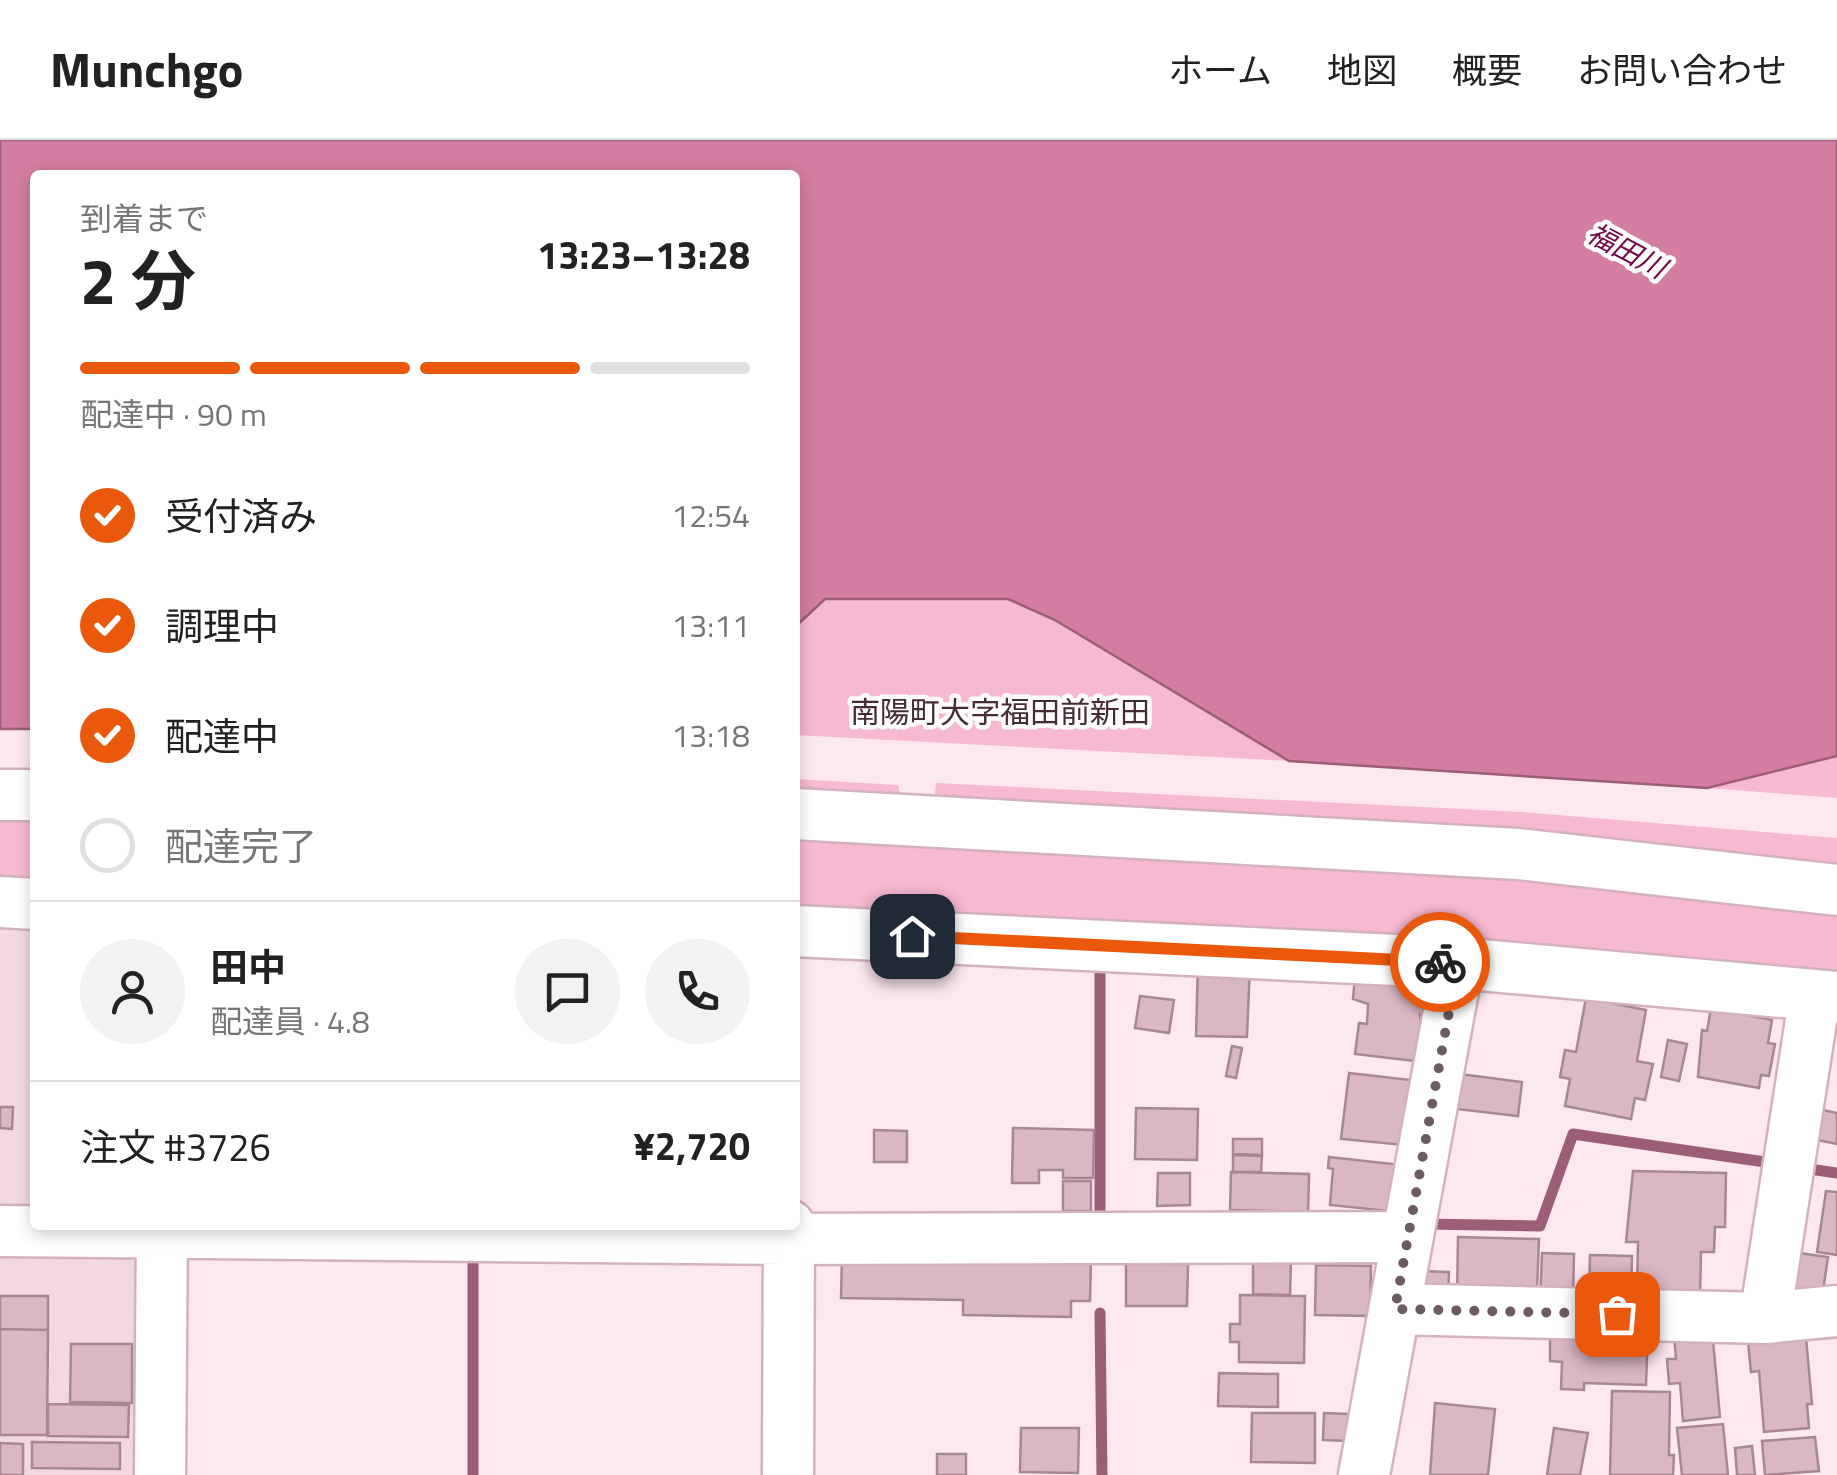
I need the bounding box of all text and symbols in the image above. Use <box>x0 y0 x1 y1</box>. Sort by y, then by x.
text: Munchgo <box>50 33 243 106</box>
text: ホーム <box>1168 43 1272 97</box>
text: 地図 <box>1327 43 1397 97</box>
text: 概要 <box>1452 43 1522 97</box>
text: お問い合わせ <box>1577 43 1787 97</box>
text: 到着まで <box>80 194 208 242</box>
water label: 福田川 <box>1580 211 1677 290</box>
text: 13:23–13:28 <box>537 226 750 284</box>
text: 2 分 <box>80 230 196 329</box>
text: 配達中 · 90 m <box>80 390 267 438</box>
text: 受付済み <box>165 487 317 545</box>
icon: check <box>80 488 135 543</box>
text: 12:54 <box>671 491 750 539</box>
text: 調理中 <box>165 597 279 655</box>
icon: check <box>80 598 135 653</box>
text: 13:11 <box>671 601 750 649</box>
district label: 南陽町大字福田前新田 <box>850 689 1150 735</box>
text: 配達中 <box>165 707 279 765</box>
icon: check <box>80 708 135 763</box>
text: 13:18 <box>671 711 750 759</box>
text: 配達完了 <box>165 817 317 875</box>
pin <box>870 894 955 979</box>
icon: home <box>885 909 940 964</box>
courier <box>1390 912 1490 1012</box>
icon: bike <box>1413 935 1468 990</box>
text: 田中 <box>210 938 286 996</box>
button: person <box>80 939 185 1044</box>
button: chat <box>515 939 620 1044</box>
button: phone <box>645 939 750 1044</box>
text: 配達員 · 4.8 <box>210 997 370 1045</box>
text: ¥2,720 <box>634 1117 750 1175</box>
text: 注文 #3726 <box>80 1118 271 1176</box>
pin <box>1575 1272 1660 1357</box>
icon: bag <box>1590 1287 1645 1342</box>

